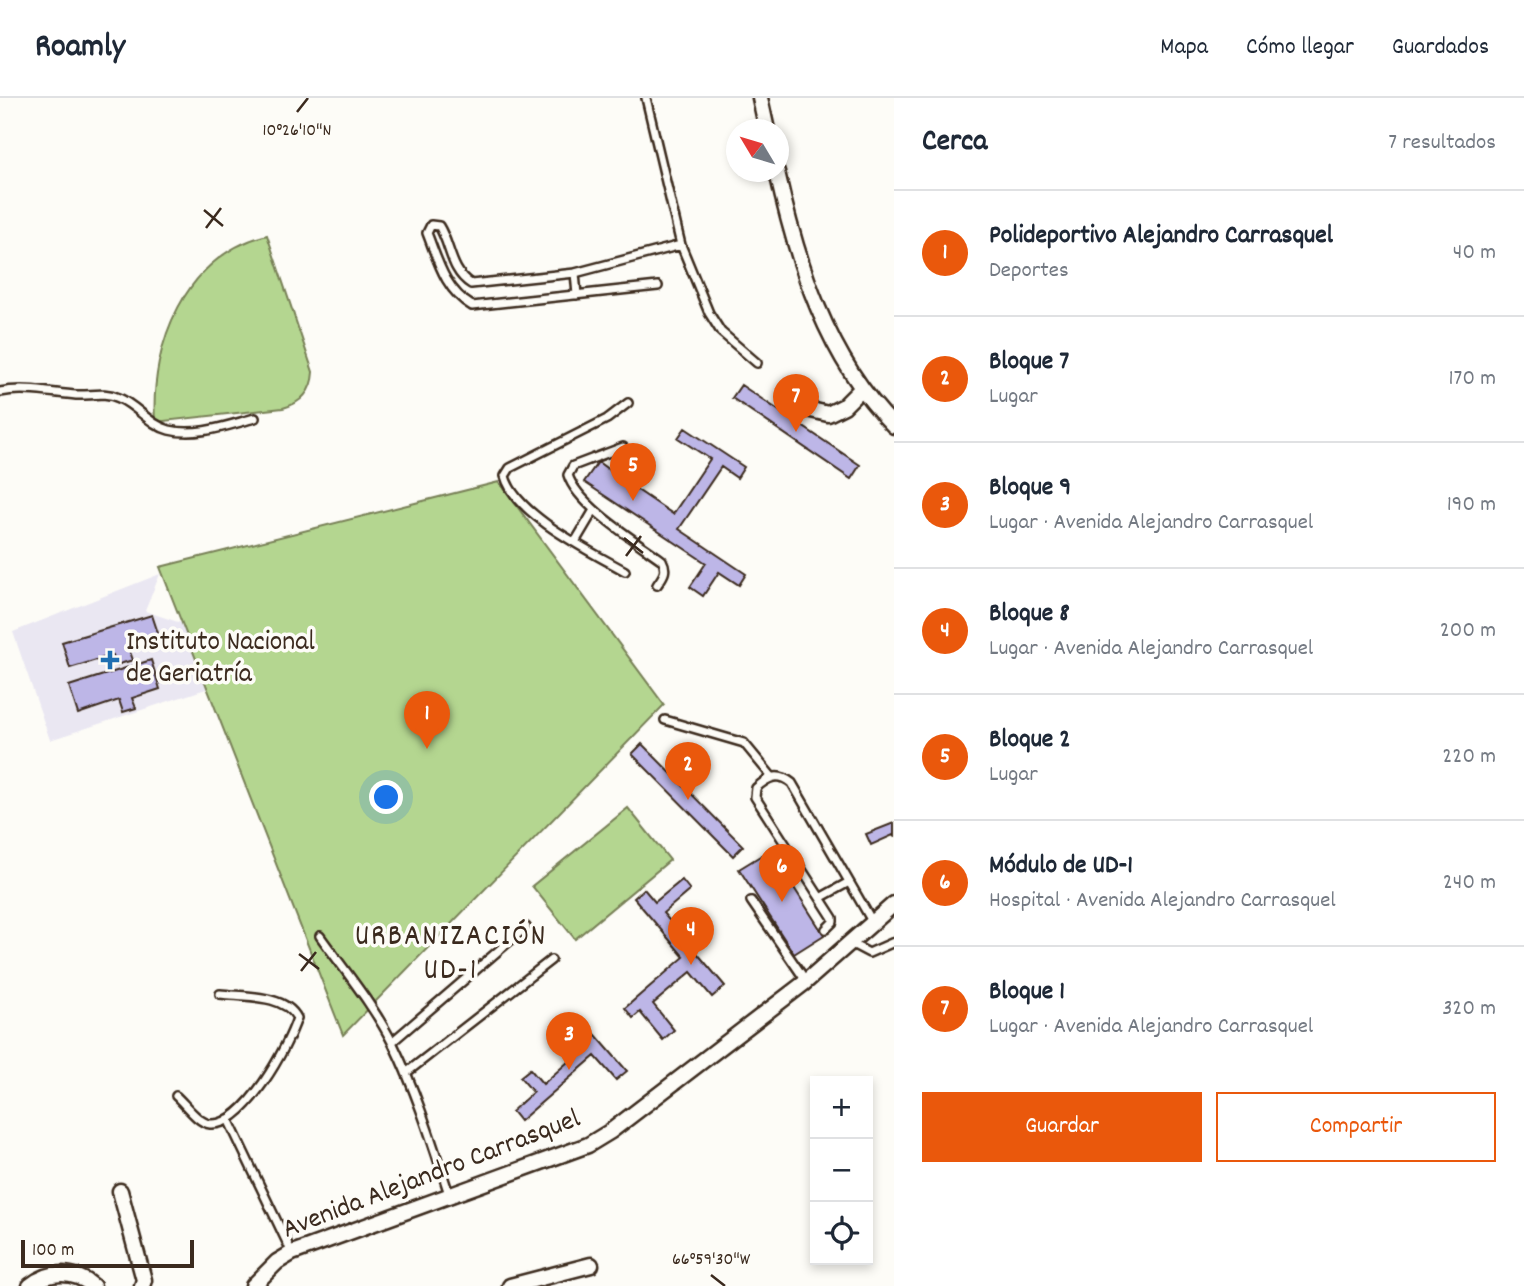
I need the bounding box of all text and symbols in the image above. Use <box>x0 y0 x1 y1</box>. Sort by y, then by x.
text: Roamly <box>35 25 125 72</box>
text: Mapa <box>1160 31 1208 65</box>
text: Cómo llegar <box>1246 31 1354 65</box>
text: Guardados <box>1392 31 1489 65</box>
text: 10°26'10"N <box>263 119 331 144</box>
north arrow <box>726 119 789 182</box>
text: Cerca <box>922 122 987 165</box>
text: 7 resultados <box>1388 127 1496 160</box>
text: Polideportivo Alejandro Carrasquel <box>989 218 1333 255</box>
text: 1 <box>942 237 948 270</box>
text: 40 m <box>1453 237 1496 270</box>
text: Deportes <box>989 255 1069 288</box>
text: Bloque 7 <box>989 344 1069 381</box>
text: 2 <box>940 363 950 396</box>
text: 170 m <box>1449 363 1496 396</box>
pin: 7 <box>773 374 819 432</box>
text: Lugar <box>989 381 1038 414</box>
pin: 5 <box>610 443 656 501</box>
text: Bloque 9 <box>989 470 1071 507</box>
text: 3 <box>940 489 950 522</box>
text: 190 m <box>1447 489 1496 522</box>
text: Lugar · Avenida Alejandro Carrasquel <box>989 507 1313 540</box>
text: Bloque 8 <box>989 596 1070 633</box>
text: 4 <box>940 615 950 648</box>
text: 200 m <box>1440 615 1496 648</box>
place label: Instituto Nacional de Geriatría <box>126 624 315 696</box>
text: Lugar · Avenida Alejandro Carrasquel <box>989 633 1313 666</box>
marker: Instituto Nacional de Geriatría <box>100 650 120 670</box>
pin: 1 <box>404 691 450 749</box>
text: Bloque 2 <box>989 722 1071 759</box>
text: 5 <box>940 741 950 774</box>
text: 220 m <box>1442 741 1496 774</box>
pin: 2 <box>665 742 711 800</box>
text: Lugar <box>989 759 1038 792</box>
your location <box>369 780 403 814</box>
pin: 6 <box>759 844 805 902</box>
text: Módulo de UD-1 <box>989 848 1133 885</box>
text: 6 <box>939 867 951 900</box>
text: 240 m <box>1443 867 1496 900</box>
text: Hospital · Avenida Alejandro Carrasquel <box>989 885 1336 918</box>
pin: 4 <box>668 907 714 965</box>
district label: URBANIZACIÓN UD-1 <box>355 917 547 994</box>
text: Bloque 1 <box>989 974 1065 1011</box>
text: 7 <box>941 993 949 1026</box>
text: 320 m <box>1442 993 1496 1026</box>
text: Lugar · Avenida Alejandro Carrasquel <box>989 1011 1313 1044</box>
pin: 3 <box>546 1012 592 1070</box>
map controls <box>810 1076 873 1265</box>
button: + <box>810 1076 873 1139</box>
button: Guardar <box>922 1092 1202 1162</box>
button: Compartir <box>1216 1092 1496 1162</box>
street label: Avenida Alejandro Carrasquel <box>277 1101 587 1251</box>
button: − <box>810 1139 873 1202</box>
button: locate <box>810 1202 873 1265</box>
scale bar <box>21 1237 194 1269</box>
text: 100 m <box>32 1238 74 1265</box>
text: 66°59'30"W <box>672 1248 751 1273</box>

